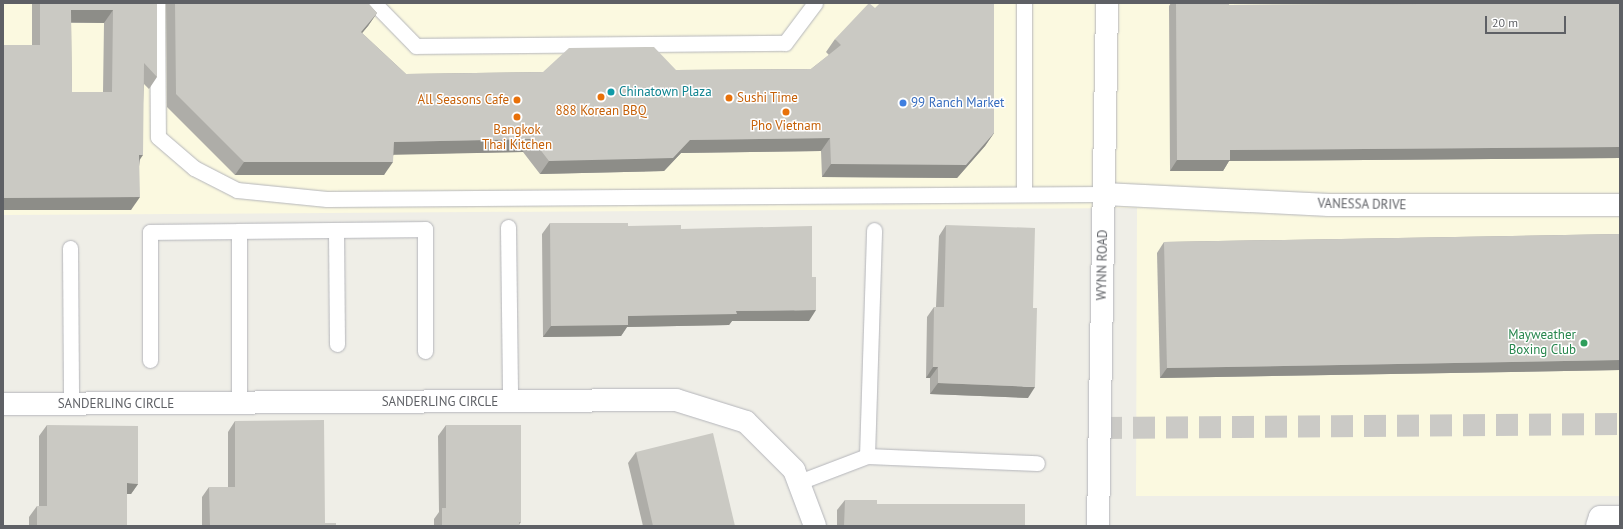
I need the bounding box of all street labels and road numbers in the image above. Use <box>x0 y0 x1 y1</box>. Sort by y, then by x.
street label: VANESSA DRIVE <box>1317 196 1407 214</box>
street label: WYNN ROAD <box>1095 229 1111 301</box>
street label: SANDERLING CIRCLE <box>382 394 498 410</box>
street label: SANDERLING CIRCLE <box>58 396 174 412</box>

